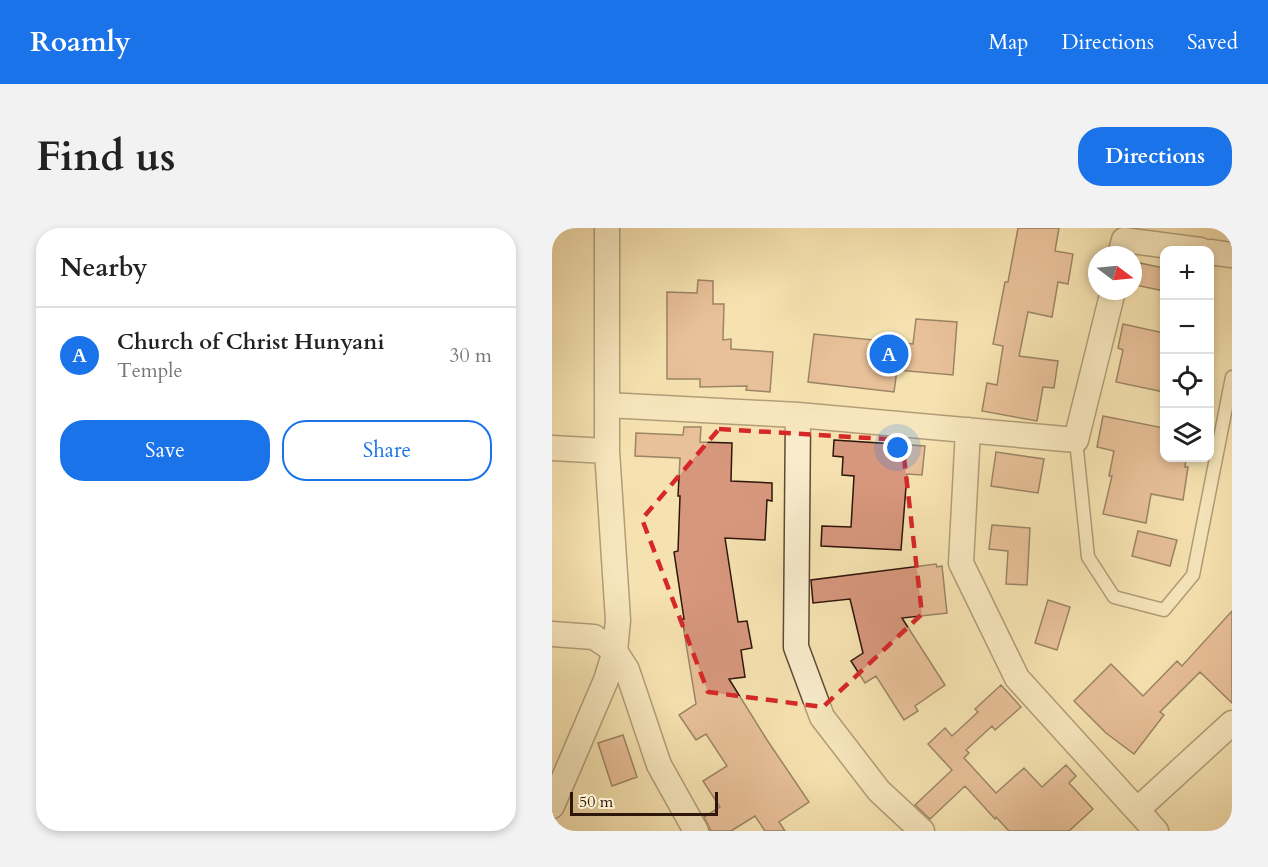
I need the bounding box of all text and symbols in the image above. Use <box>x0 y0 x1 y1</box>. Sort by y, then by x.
text: Roamly <box>30 23 131 61</box>
text: Map <box>988 28 1028 57</box>
text: Directions <box>1061 28 1154 57</box>
text: Saved <box>1187 28 1238 57</box>
button: Directions <box>1078 127 1232 186</box>
text: Find us <box>36 128 176 185</box>
north arrow <box>1088 246 1142 300</box>
map controls <box>1160 246 1214 462</box>
button: + <box>1160 246 1214 300</box>
text: Nearby <box>60 250 148 285</box>
button: − <box>1160 300 1214 354</box>
text: Church of Christ Hunyani <box>117 327 384 357</box>
pin: A <box>870 332 908 376</box>
text: A <box>72 342 87 369</box>
text: 30 m <box>449 342 492 369</box>
button: locate <box>1160 354 1214 408</box>
text: Temple <box>117 357 182 384</box>
button: layers <box>1160 408 1214 462</box>
button: Save <box>60 420 270 481</box>
button: Share <box>282 420 492 481</box>
your location <box>883 433 912 462</box>
scale bar <box>570 789 718 816</box>
text: 50 m <box>579 791 613 813</box>

